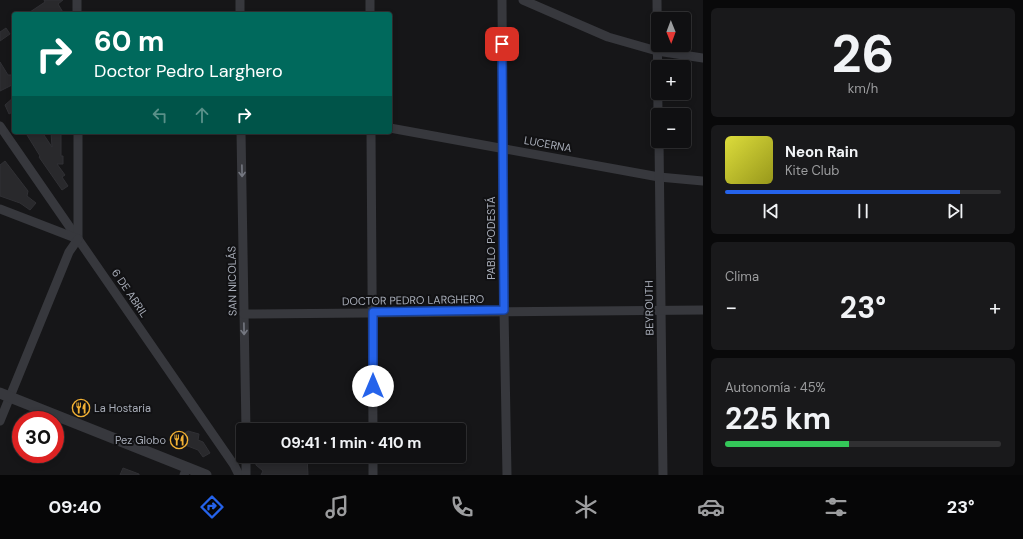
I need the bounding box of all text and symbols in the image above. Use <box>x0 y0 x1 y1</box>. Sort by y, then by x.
north arrow <box>651 12 691 52</box>
map controls <box>651 12 691 148</box>
text: 26 <box>832 20 894 88</box>
text: 60 m <box>94 23 164 60</box>
pin <box>485 27 519 61</box>
icon: right <box>28 28 80 80</box>
icon: arrive <box>491 33 513 55</box>
text: Doctor Pedro Larghero <box>94 59 283 83</box>
button: + <box>651 60 691 100</box>
text: km/h <box>848 80 878 97</box>
icon: left <box>149 104 171 126</box>
icon: ahead <box>191 104 213 126</box>
icon: right <box>233 104 255 126</box>
button: − <box>651 108 691 148</box>
street label: LUCERNA <box>523 133 573 155</box>
text: Neon Rain <box>785 142 858 162</box>
text: Kite Club <box>785 162 839 179</box>
one-way arrow <box>238 164 246 177</box>
street label: PABLO PODESTÁ <box>484 196 498 280</box>
icon: previous <box>760 200 782 222</box>
icon: pause <box>852 200 874 222</box>
icon: next <box>944 200 966 222</box>
street label: SAN NICOLÁS <box>224 246 240 316</box>
street label: 6 DE ABRIL <box>109 266 151 320</box>
text: Clima <box>725 268 759 285</box>
street label: BEYROUTH <box>642 280 656 336</box>
text: 23° <box>840 288 886 327</box>
street label: DOCTOR PEDRO LARGHERO <box>342 292 484 308</box>
text: − <box>725 293 737 322</box>
text: + <box>989 293 1001 322</box>
one-way arrow <box>240 322 248 335</box>
position arrow <box>352 365 394 407</box>
text: Autonomía · 45% <box>725 379 826 396</box>
restaurant icon: La Hostaria <box>71 398 91 418</box>
text: 225 km <box>725 399 831 438</box>
place label: La Hostaria <box>94 401 151 415</box>
speed limit sign: 30 <box>12 411 64 463</box>
restaurant icon: Pez Globo <box>169 430 189 450</box>
place label: Pez Globo <box>115 433 166 447</box>
text: 09:41 · 1 min · 410 m <box>281 433 421 453</box>
icon: directions <box>198 493 226 521</box>
icon: music <box>323 493 351 521</box>
icon: phone <box>448 493 476 521</box>
icon: climate <box>572 493 600 521</box>
icon: car <box>697 493 725 521</box>
icon: filters <box>822 493 850 521</box>
text: 09:40 <box>48 495 101 519</box>
text: 23° <box>947 495 975 519</box>

